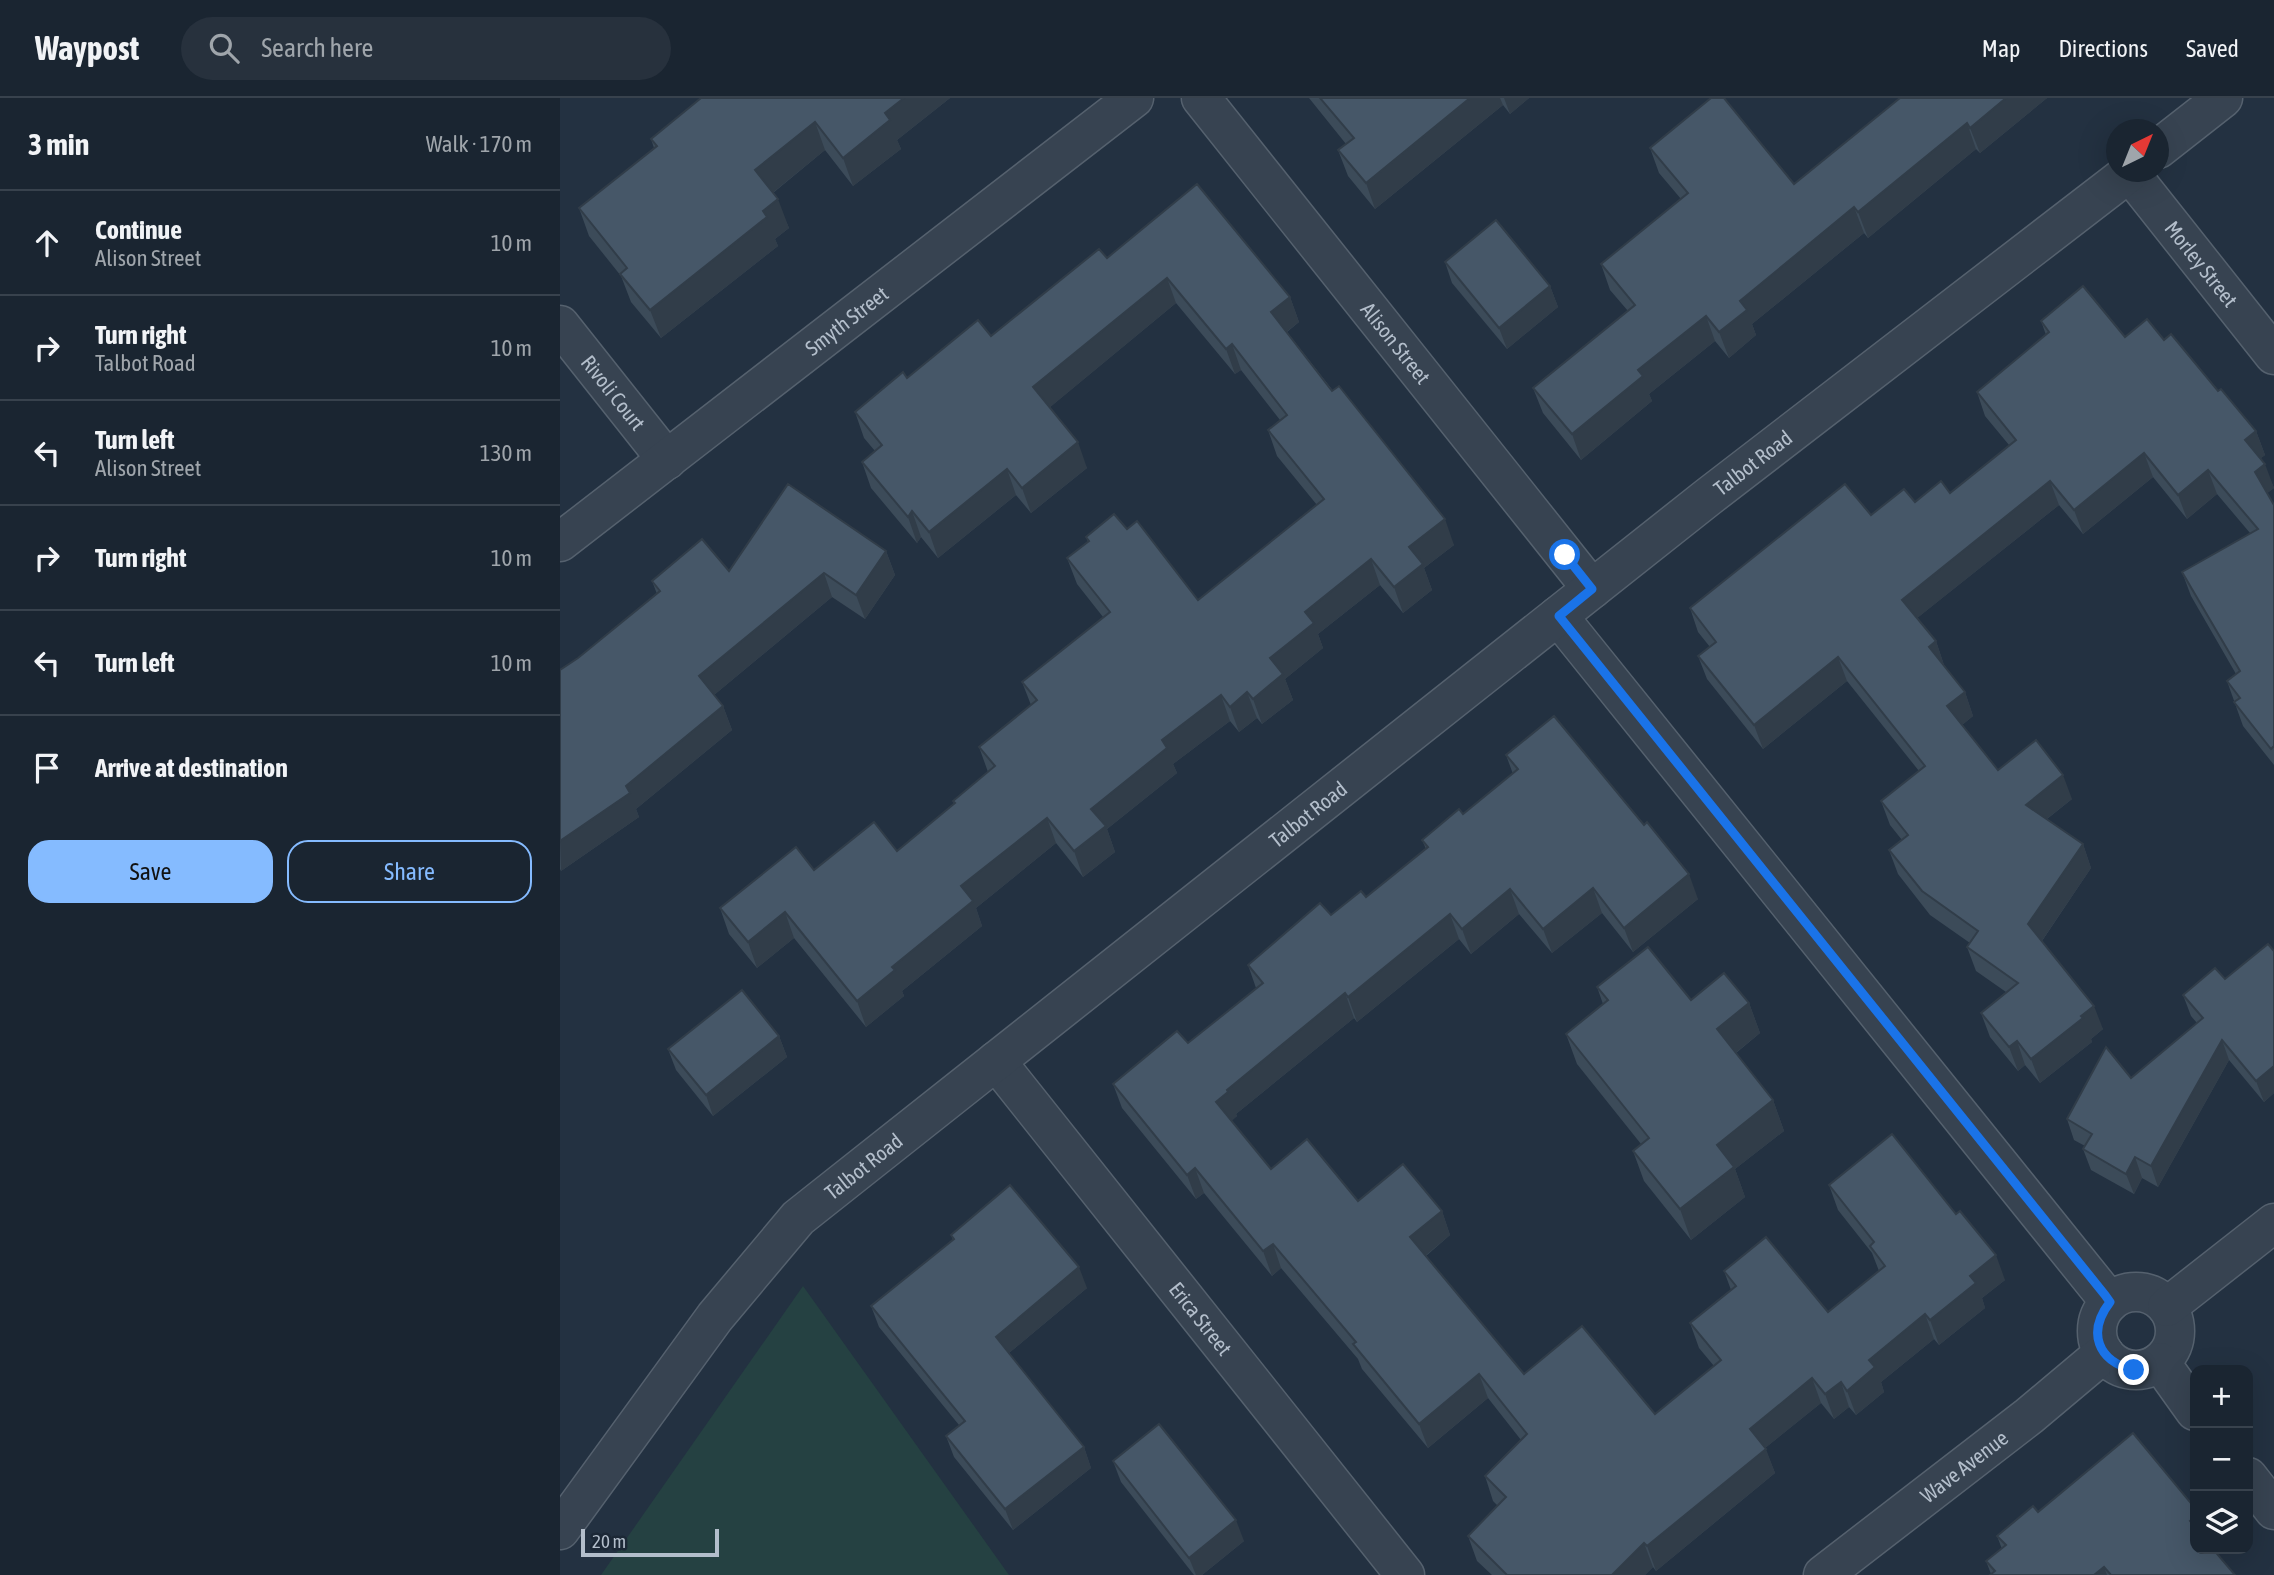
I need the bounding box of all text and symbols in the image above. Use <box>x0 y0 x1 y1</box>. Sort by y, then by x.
search box <box>181 17 671 80</box>
text: Waypost <box>35 29 139 67</box>
icon: search <box>205 29 243 67</box>
text: Search here <box>261 33 373 63</box>
text: Map <box>1982 35 2020 62</box>
text: Directions <box>2058 35 2148 62</box>
text: Saved <box>2186 35 2239 62</box>
north arrow <box>2106 119 2169 182</box>
text: 3 min <box>28 127 89 161</box>
text: Walk · 170 m <box>426 131 532 157</box>
text: Continue <box>95 215 182 245</box>
street label: Morley Street <box>2160 216 2243 311</box>
icon: ahead <box>28 224 66 262</box>
text: 10 m <box>491 230 532 256</box>
text: Alison Street <box>95 245 201 271</box>
street label: Smyth Street <box>800 281 892 360</box>
street label: Alison Street <box>1356 297 1436 388</box>
text: Turn right <box>95 320 186 350</box>
icon: right <box>28 329 66 367</box>
text: 10 m <box>491 335 532 361</box>
text: Talbot Road <box>95 350 196 376</box>
street label: Rivoli Court <box>577 350 650 435</box>
text: Turn left <box>95 425 175 455</box>
street label: Talbot Road <box>1709 425 1796 500</box>
icon: left <box>28 434 66 472</box>
text: 130 m <box>480 440 532 466</box>
text: Alison Street <box>95 455 201 481</box>
icon: right <box>28 539 66 577</box>
route start <box>1549 539 1580 570</box>
text: Turn right <box>95 543 186 573</box>
text: 10 m <box>491 545 532 571</box>
icon: left <box>28 644 66 682</box>
text: Turn left <box>95 648 175 678</box>
text: 10 m <box>491 650 532 676</box>
icon: arrive <box>28 749 66 787</box>
text: Arrive at destination <box>95 753 288 783</box>
street label: Talbot Road <box>1264 776 1351 852</box>
button: Save <box>28 840 273 903</box>
button: Share <box>287 840 532 903</box>
street label: Talbot Road <box>820 1128 907 1204</box>
street label: Erica Street <box>1165 1277 1237 1360</box>
route end <box>2118 1354 2149 1385</box>
map controls <box>2190 1365 2253 1554</box>
button: + <box>2190 1365 2253 1428</box>
street label: Wave Avenue <box>1916 1425 2012 1507</box>
button: − <box>2190 1428 2253 1491</box>
button: layers <box>2190 1491 2253 1554</box>
scale bar <box>581 1526 719 1558</box>
text: 20 m <box>592 1530 626 1552</box>

